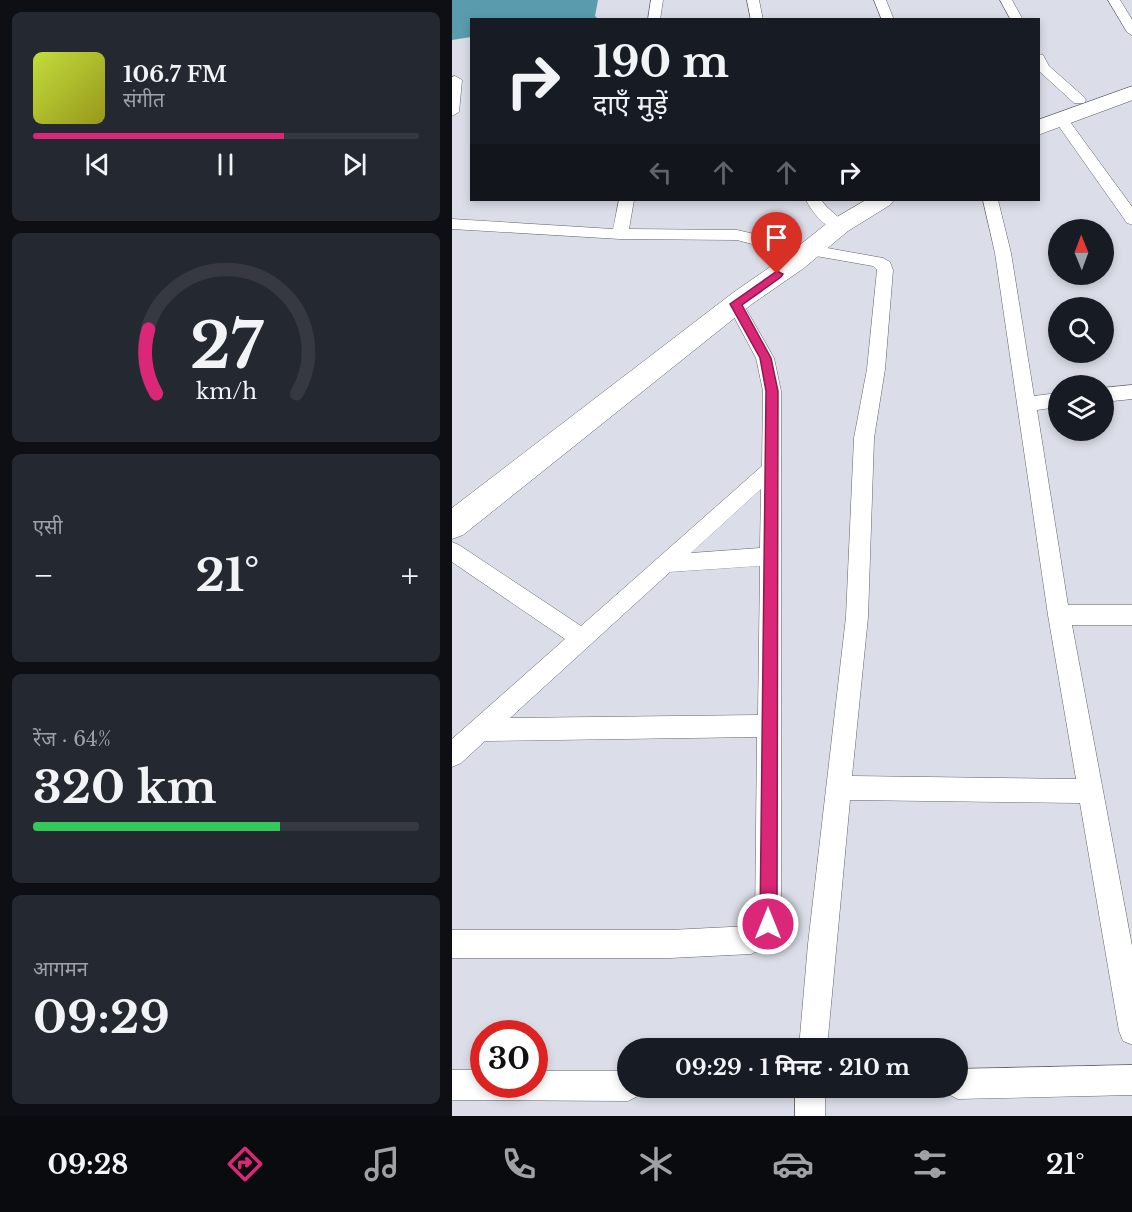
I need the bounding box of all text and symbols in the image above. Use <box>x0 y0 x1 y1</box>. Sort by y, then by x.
text: 190 m <box>593 36 729 88</box>
icon: right <box>494 42 572 120</box>
text: 106.7 FM <box>123 61 227 88</box>
text: संगीत <box>123 88 164 112</box>
text: दाएँ मुड़ें <box>593 88 668 121</box>
icon: previous <box>81 148 114 181</box>
icon: pause <box>209 148 242 181</box>
icon: next <box>338 148 371 181</box>
icon: left <box>644 156 677 189</box>
icon: ahead <box>707 156 740 189</box>
icon: ahead <box>770 156 803 189</box>
icon: right <box>833 156 866 189</box>
pin <box>751 212 802 274</box>
north arrow <box>1048 219 1114 285</box>
map controls <box>1048 219 1114 441</box>
icon: arrive <box>760 221 793 254</box>
button: search <box>1048 297 1114 363</box>
text: 27 <box>190 307 263 385</box>
button: layers <box>1048 375 1114 441</box>
text: km/h <box>196 379 257 406</box>
text: एसी <box>33 515 63 539</box>
text: 21° <box>195 547 259 603</box>
text: − <box>33 555 54 596</box>
text: + <box>401 555 419 596</box>
text: रेंज · 64% <box>33 727 111 751</box>
text: 320 km <box>33 759 217 815</box>
position arrow <box>736 892 800 956</box>
text: आगमन <box>33 957 88 981</box>
text: 09:29 <box>33 989 170 1045</box>
speed limit sign: 30 <box>470 1020 548 1098</box>
text: 09:29 · 1 मिनट · 210 m <box>675 1054 910 1081</box>
icon: directions <box>224 1143 266 1185</box>
icon: music <box>361 1143 403 1185</box>
icon: phone <box>498 1143 540 1185</box>
icon: climate <box>635 1143 677 1185</box>
icon: car <box>772 1143 814 1185</box>
icon: filters <box>909 1143 951 1185</box>
text: 09:28 <box>48 1148 129 1181</box>
text: 21° <box>1046 1148 1084 1181</box>

